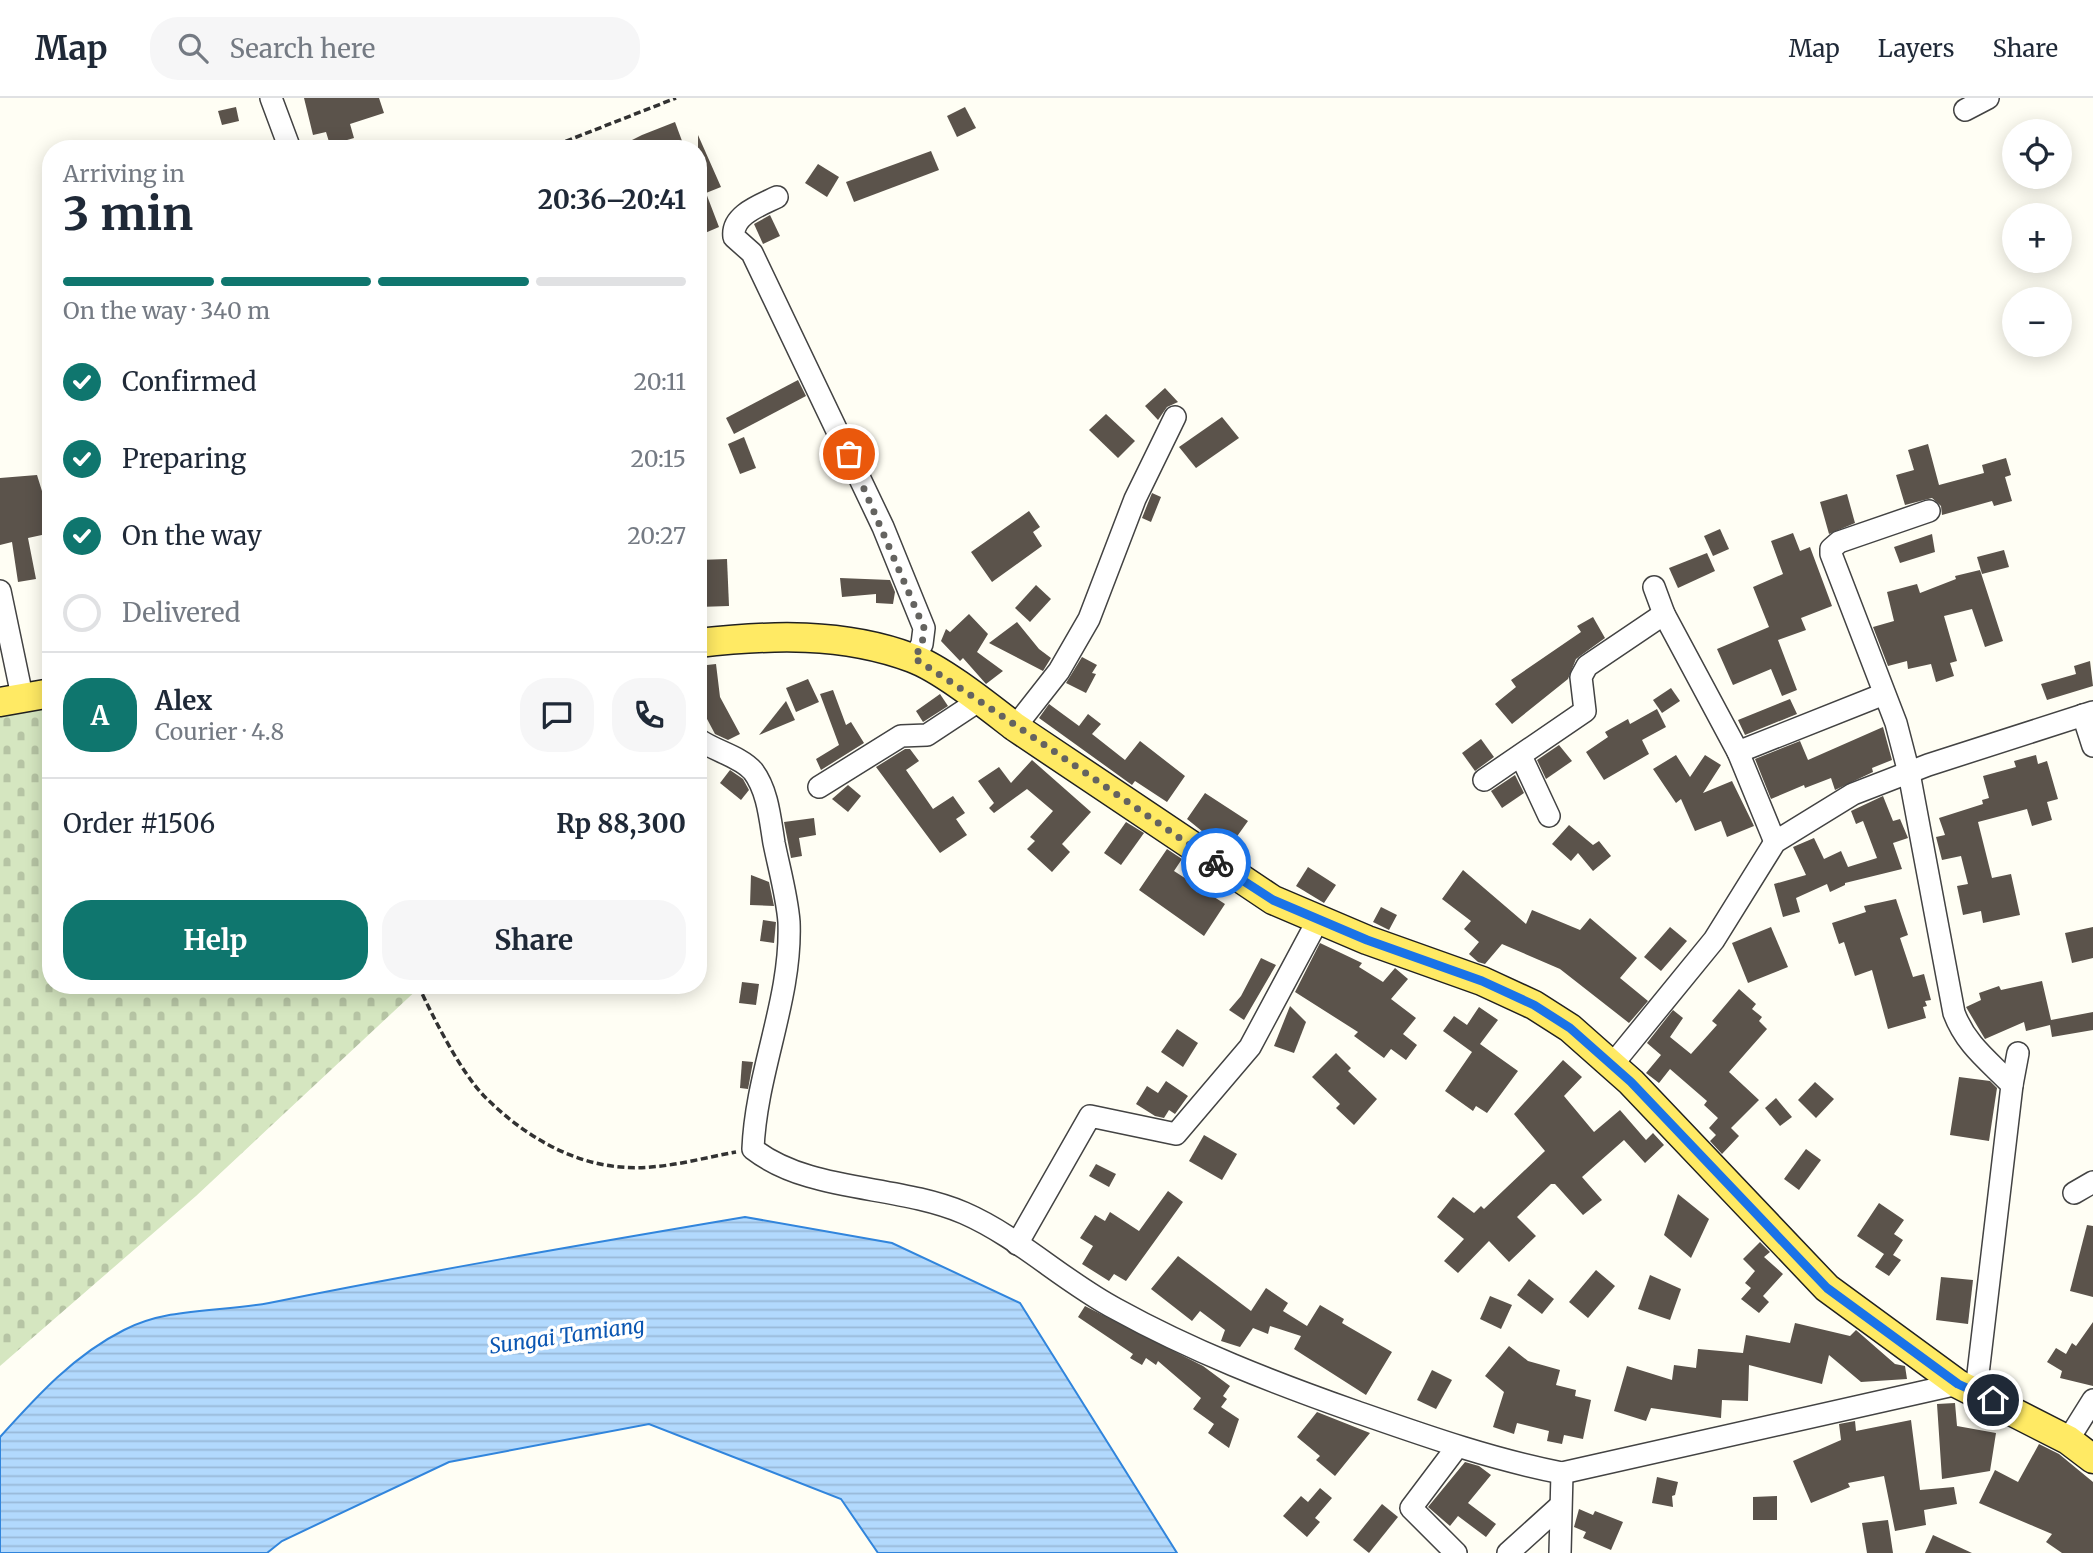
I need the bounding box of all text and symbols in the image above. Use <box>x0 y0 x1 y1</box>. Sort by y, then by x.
search box <box>150 17 640 80</box>
text: Map <box>35 28 108 69</box>
icon: search <box>174 29 212 67</box>
text: Search here <box>230 32 375 65</box>
text: Map <box>1789 33 1840 64</box>
text: Layers <box>1878 33 1954 64</box>
text: Share <box>1992 33 2058 64</box>
map controls <box>2002 119 2072 357</box>
button: locate <box>2002 119 2072 189</box>
text: Arriving in <box>63 159 185 188</box>
text: 20:36–20:41 <box>538 183 686 216</box>
text: 3 min <box>63 185 193 243</box>
button: + <box>2002 203 2072 273</box>
button: − <box>2002 287 2072 357</box>
text: On the way · 340 m <box>63 296 270 325</box>
icon: check <box>63 363 101 401</box>
text: Confirmed <box>122 365 257 398</box>
text: 20:11 <box>634 367 686 396</box>
pin <box>819 424 879 484</box>
icon: bag <box>830 435 868 473</box>
icon: check <box>63 440 101 478</box>
text: Preparing <box>122 442 246 475</box>
text: 20:15 <box>631 444 686 473</box>
icon: check <box>63 517 101 555</box>
text: On the way <box>122 519 262 552</box>
text: 20:27 <box>627 521 686 550</box>
text: Delivered <box>122 596 241 629</box>
button: chat <box>520 678 594 752</box>
button: phone <box>612 678 686 752</box>
text: Alex <box>155 684 212 717</box>
text: A <box>91 699 109 732</box>
text: Courier · 4.8 <box>155 717 284 746</box>
text: Order #1506 <box>63 807 215 840</box>
text: Rp 88,300 <box>556 807 686 840</box>
courier <box>1181 828 1251 898</box>
icon: bike <box>1197 844 1235 882</box>
button: Help <box>63 900 368 980</box>
button: Share <box>382 900 686 980</box>
water label: Sungai Tamiang <box>488 1311 647 1360</box>
pin <box>1963 1370 2023 1430</box>
icon: home <box>1974 1381 2012 1419</box>

